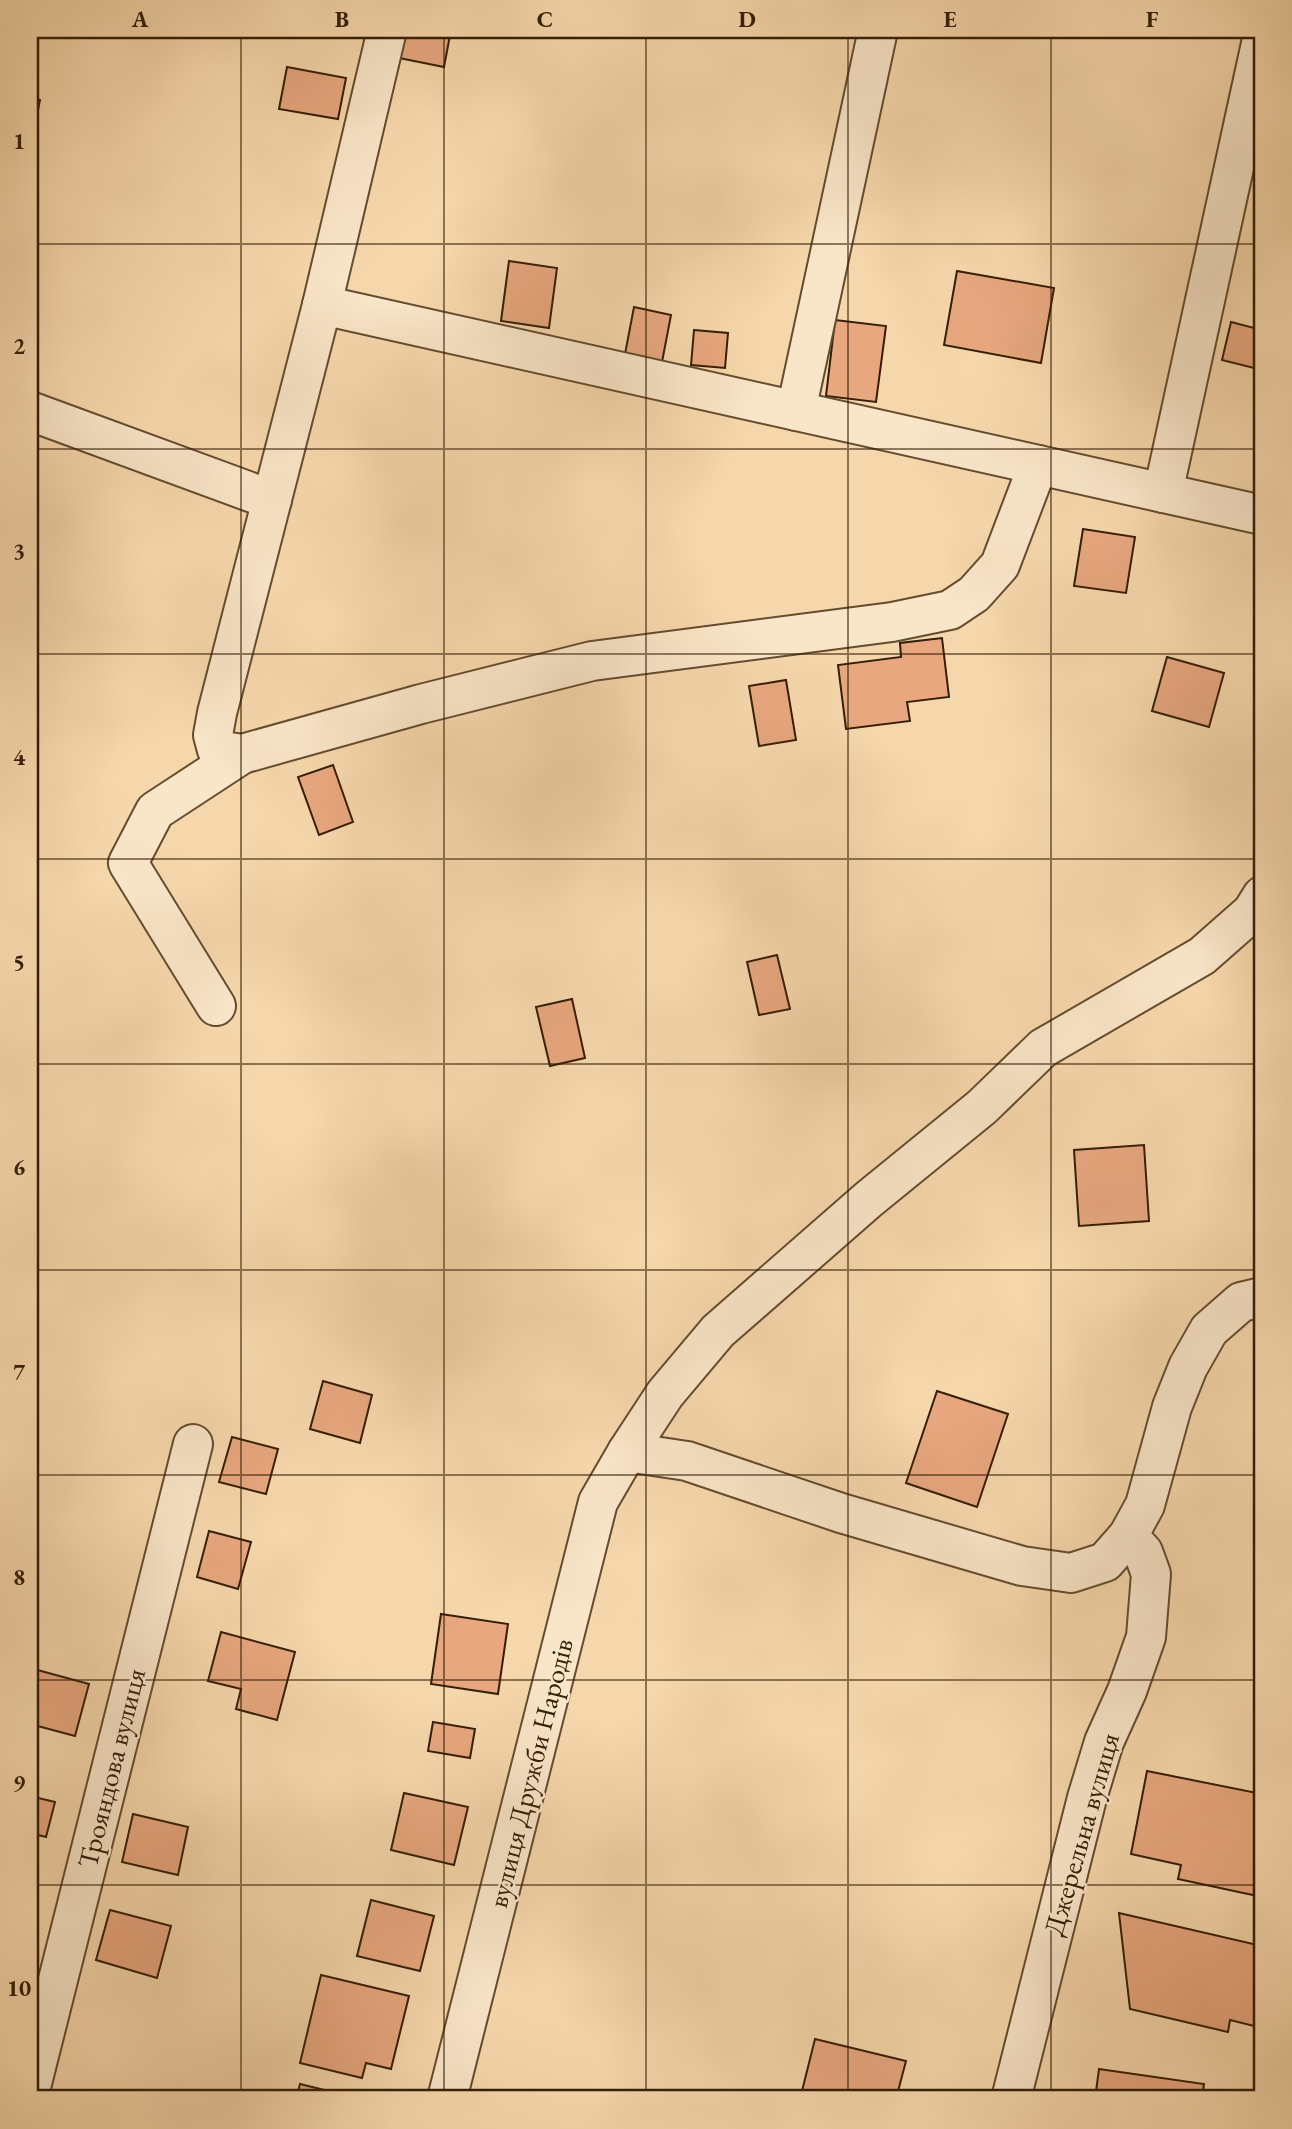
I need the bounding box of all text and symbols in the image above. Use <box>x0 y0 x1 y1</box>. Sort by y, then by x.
text: A <box>131 4 149 34</box>
text: B <box>335 4 349 34</box>
text: C <box>537 4 553 34</box>
text: D <box>738 4 756 34</box>
text: E <box>943 4 957 34</box>
text: F <box>1146 4 1159 34</box>
text: 1 <box>13 126 25 156</box>
text: 2 <box>13 331 25 361</box>
text: 3 <box>13 536 25 566</box>
text: 4 <box>13 742 26 772</box>
text: 5 <box>13 947 25 977</box>
text: 6 <box>13 1152 25 1182</box>
text: 7 <box>13 1357 26 1387</box>
text: 8 <box>13 1562 25 1592</box>
street label: вулиця Дружби Народів <box>479 1635 581 1911</box>
street label: Трояндова вулиця <box>69 1664 153 1872</box>
street label: Джерельна вулиця <box>1035 1729 1127 1939</box>
text: 9 <box>13 1768 25 1798</box>
text: 10 <box>7 1973 31 2003</box>

